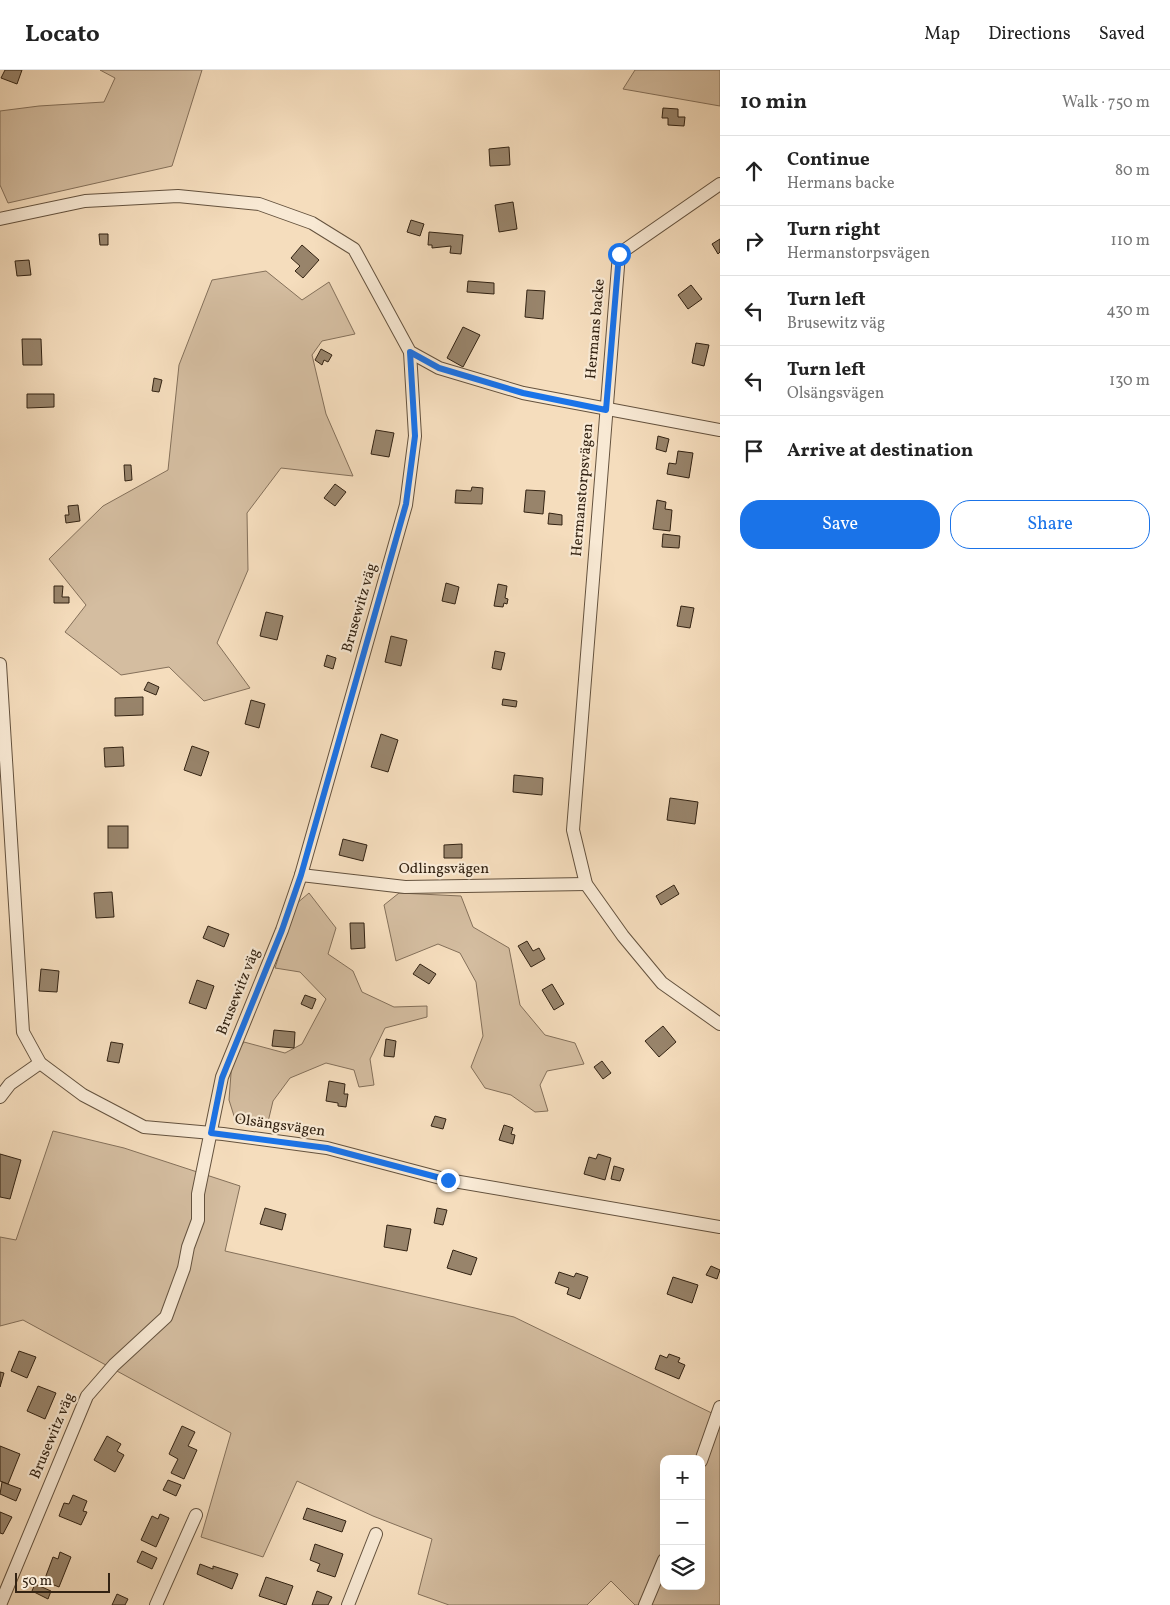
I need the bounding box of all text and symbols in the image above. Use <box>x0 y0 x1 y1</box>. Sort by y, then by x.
text: Locato <box>25 18 100 52</box>
text: Map <box>924 22 960 47</box>
text: Directions <box>988 22 1071 47</box>
text: Saved <box>1099 22 1145 47</box>
text: 10 min <box>740 88 807 117</box>
text: Walk · 750 m <box>1062 92 1150 114</box>
text: Continue <box>787 147 870 173</box>
icon: ahead <box>740 157 768 185</box>
text: 80 m <box>1115 160 1150 182</box>
text: Hermans backe <box>787 173 895 195</box>
text: Turn right <box>787 217 880 243</box>
icon: right <box>740 227 768 255</box>
text: 110 m <box>1111 230 1150 252</box>
route start <box>608 243 631 266</box>
text: Hermanstorpsvägen <box>787 243 930 265</box>
street label: Hermans backe <box>581 278 611 380</box>
text: Turn left <box>787 287 866 313</box>
icon: left <box>740 297 768 325</box>
text: 430 m <box>1106 300 1150 322</box>
text: Brusewitz väg <box>787 313 885 335</box>
text: Turn left <box>787 357 866 383</box>
icon: left <box>740 367 768 395</box>
text: 130 m <box>1109 370 1150 392</box>
text: Olsängsvägen <box>787 383 884 405</box>
street label: Hermanstorpsvägen <box>567 422 599 558</box>
icon: arrive <box>740 437 768 465</box>
text: Arrive at destination <box>787 438 973 464</box>
button: Save <box>740 500 940 549</box>
button: Share <box>950 500 1150 549</box>
street label: Brusewitz väg <box>337 561 383 655</box>
street label: Odlingsvägen <box>399 859 489 880</box>
street label: Brusewitz väg <box>212 945 266 1039</box>
street label: Olsängsvägen <box>233 1109 327 1143</box>
route end <box>437 1169 460 1192</box>
street label: Brusewitz väg <box>25 1389 81 1482</box>
map controls <box>660 1455 705 1590</box>
button: + <box>660 1455 705 1500</box>
button: − <box>660 1500 705 1545</box>
button: layers <box>660 1545 705 1590</box>
scale bar <box>15 1570 110 1593</box>
text: 50 m <box>22 1572 52 1591</box>

